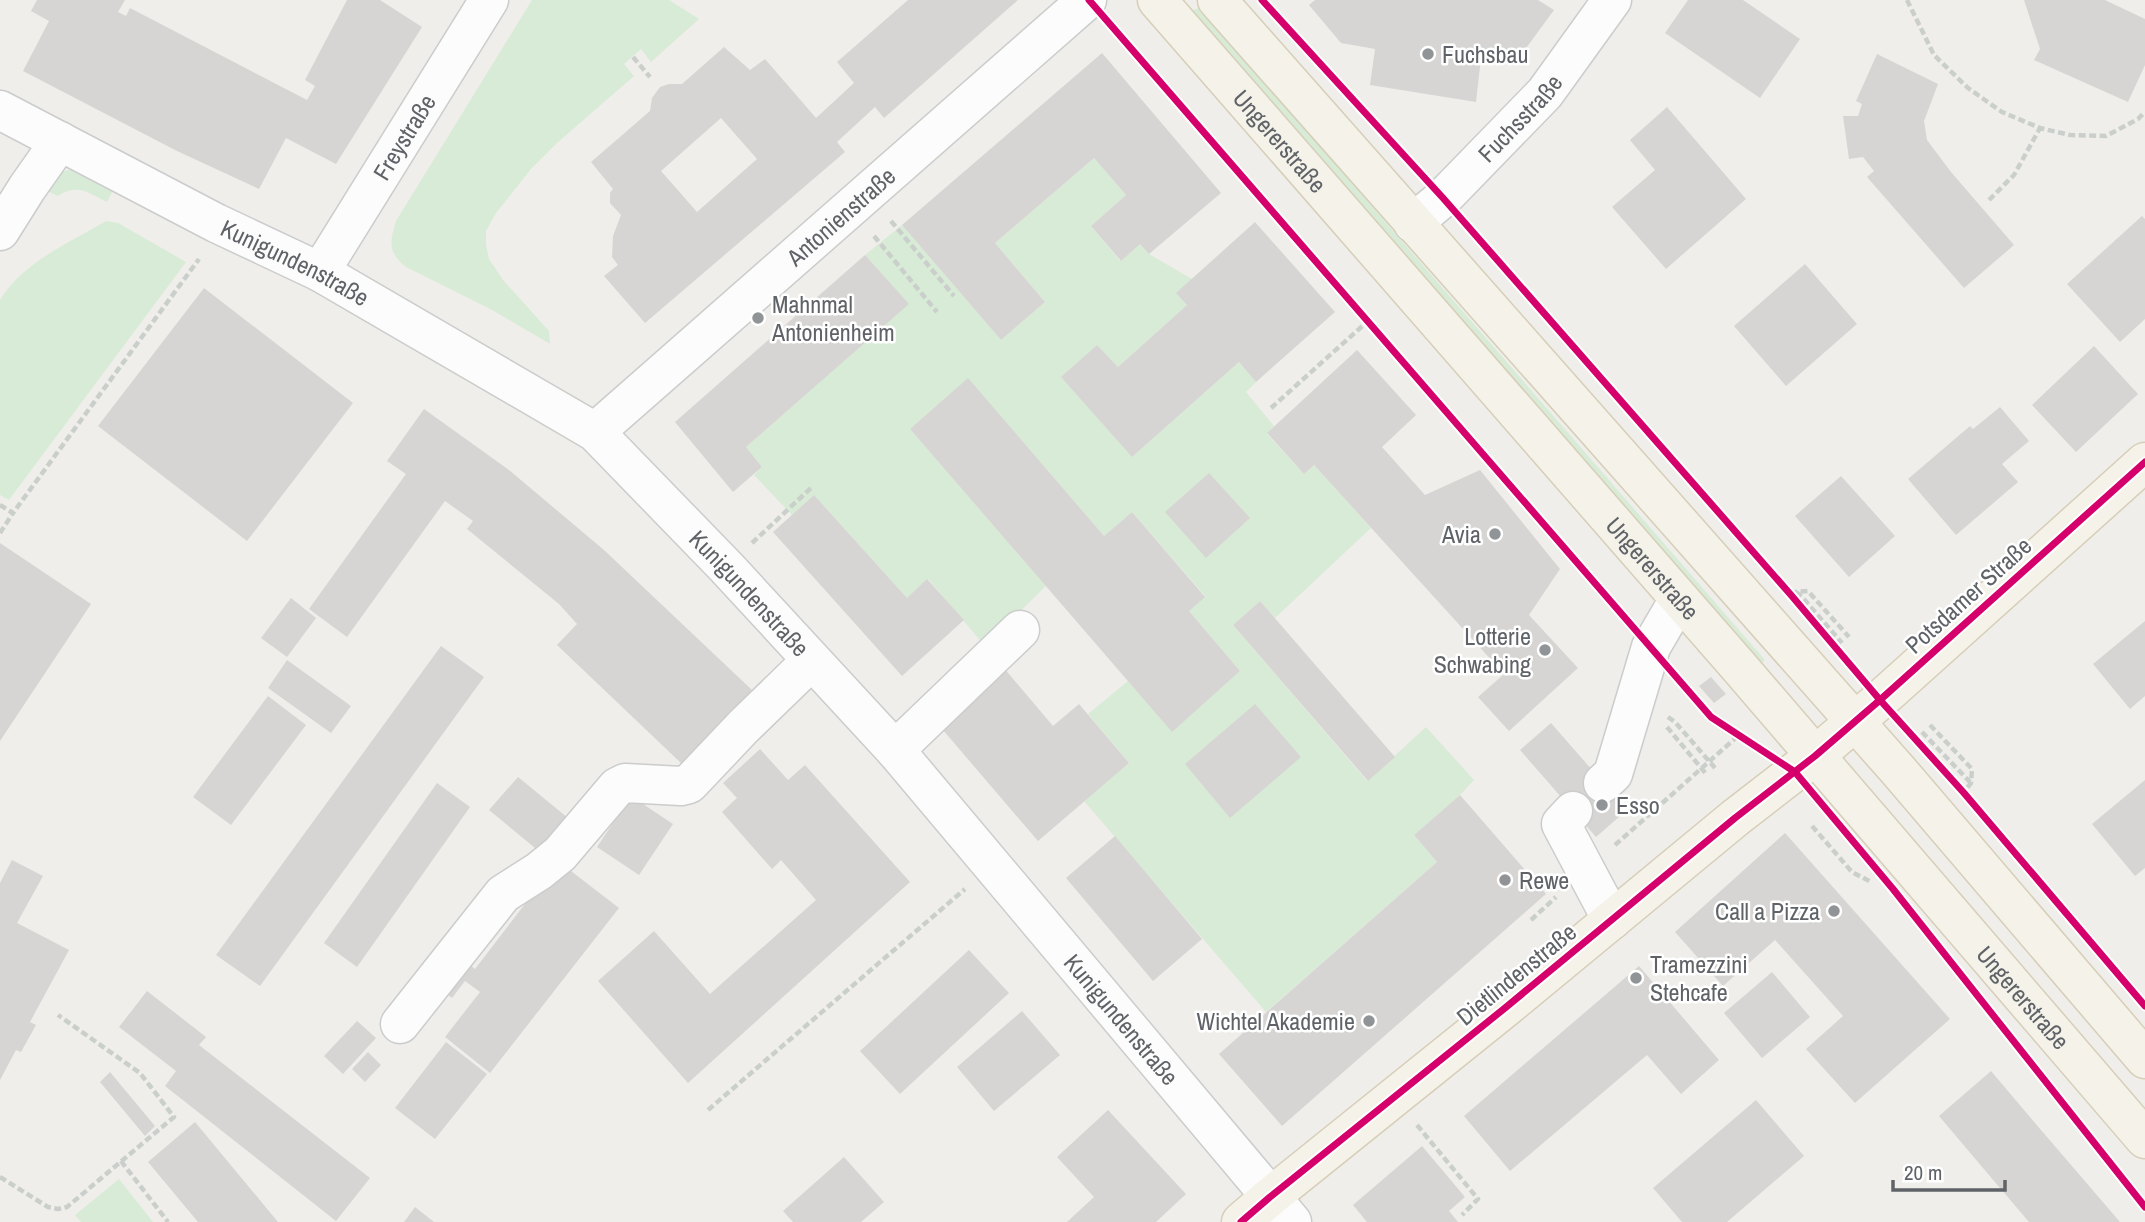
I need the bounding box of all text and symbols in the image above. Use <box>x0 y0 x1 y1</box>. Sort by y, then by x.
place label: Fuchsbau <box>1442 38 1528 70</box>
marker: Fuchsbau <box>1420 46 1436 62</box>
street label: Fuchsstraße <box>1471 68 1569 169</box>
street label: Ungererstraße <box>1226 83 1334 199</box>
street label: Freystraße <box>365 88 443 186</box>
street label: Antonienstraße <box>779 160 902 273</box>
street label: Kunigundenstraße <box>216 212 375 313</box>
place label: Mahnmal Antonienheim <box>771 288 895 348</box>
marker: Mahnmal Antonienheim <box>750 310 766 326</box>
street label: Ungererstraße <box>1599 510 1707 626</box>
place label: Avia <box>1441 518 1481 550</box>
street label: Kunigundenstraße <box>682 523 816 663</box>
marker: Avia <box>1487 526 1503 542</box>
street label: Potsdamer Straße <box>1898 530 2038 660</box>
place label: Lotterie Schwabing <box>1434 620 1531 680</box>
marker: Lotterie Schwabing <box>1537 642 1553 658</box>
place label: Esso <box>1616 789 1660 821</box>
marker: Esso <box>1594 797 1610 813</box>
place label: Rewe <box>1519 864 1569 896</box>
marker: Rewe <box>1497 872 1513 888</box>
place label: Call a Pizza <box>1715 895 1820 927</box>
marker: Call a Pizza <box>1826 903 1842 919</box>
street label: Dietlindenstraße <box>1449 916 1583 1032</box>
street label: Ungererstraße <box>1970 939 2077 1056</box>
street label: Kunigundenstraße <box>1057 947 1186 1092</box>
place label: Tramezzini Stehcafe <box>1650 948 1748 1008</box>
marker: Tramezzini Stehcafe <box>1628 970 1644 986</box>
place label: Wichtel Akademie <box>1196 1005 1355 1037</box>
marker: Wichtel Akademie <box>1361 1013 1377 1029</box>
scale bar <box>1893 1148 2005 1192</box>
text: 20 m <box>1904 1158 1942 1187</box>

